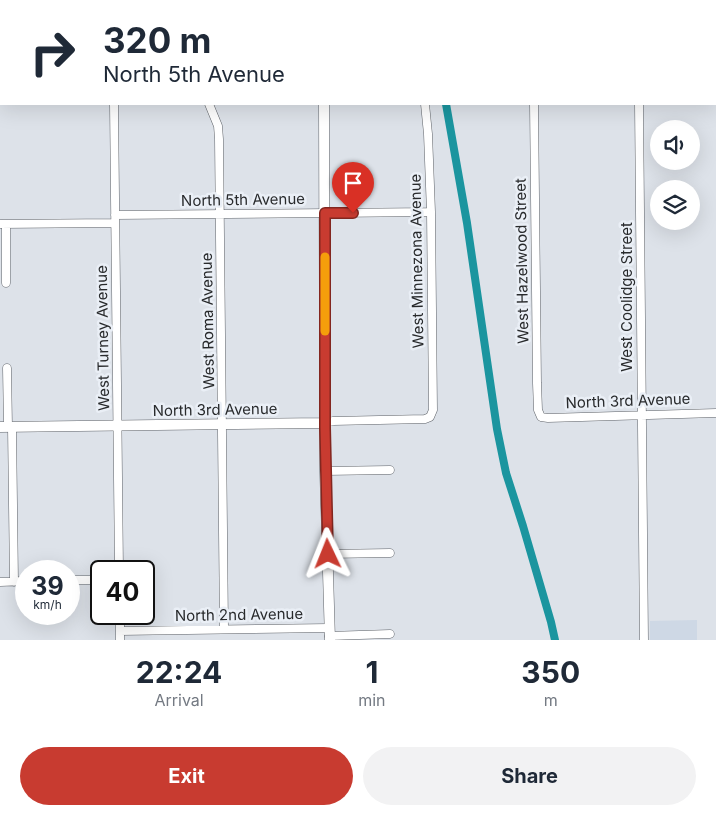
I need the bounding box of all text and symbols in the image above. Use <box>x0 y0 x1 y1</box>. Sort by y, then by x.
text: 320 m <box>103 19 211 61</box>
icon: right <box>20 20 85 85</box>
text: North 5th Avenue <box>103 61 285 87</box>
map controls <box>650 120 700 230</box>
button: sound <box>650 120 700 170</box>
pin <box>332 162 374 213</box>
icon: arrive <box>339 169 367 197</box>
street label: West Minnezona Avenue <box>405 174 428 348</box>
street label: West Hazelwood Street <box>511 178 532 344</box>
button: layers <box>650 180 700 230</box>
street label: North 5th Avenue <box>181 189 305 210</box>
street label: West Coolidge Street <box>617 222 636 372</box>
street label: West Roma Avenue <box>197 252 218 390</box>
street label: West Turney Avenue <box>92 265 113 411</box>
street label: North 3rd Avenue <box>565 389 691 412</box>
street label: North 3rd Avenue <box>152 399 278 420</box>
position arrow <box>301 527 353 579</box>
speed limit sign: 40 <box>90 560 155 625</box>
text: 39 <box>31 571 64 601</box>
text: km/h <box>33 597 62 612</box>
street label: North 2nd Avenue <box>175 604 303 625</box>
text: 22:24 <box>136 654 222 690</box>
text: 1 <box>365 654 378 690</box>
text: 350 <box>521 654 580 690</box>
text: Arrival <box>154 690 204 710</box>
text: min <box>358 690 386 710</box>
text: m <box>544 690 558 710</box>
button: Exit <box>20 747 353 805</box>
button: Share <box>363 747 696 805</box>

